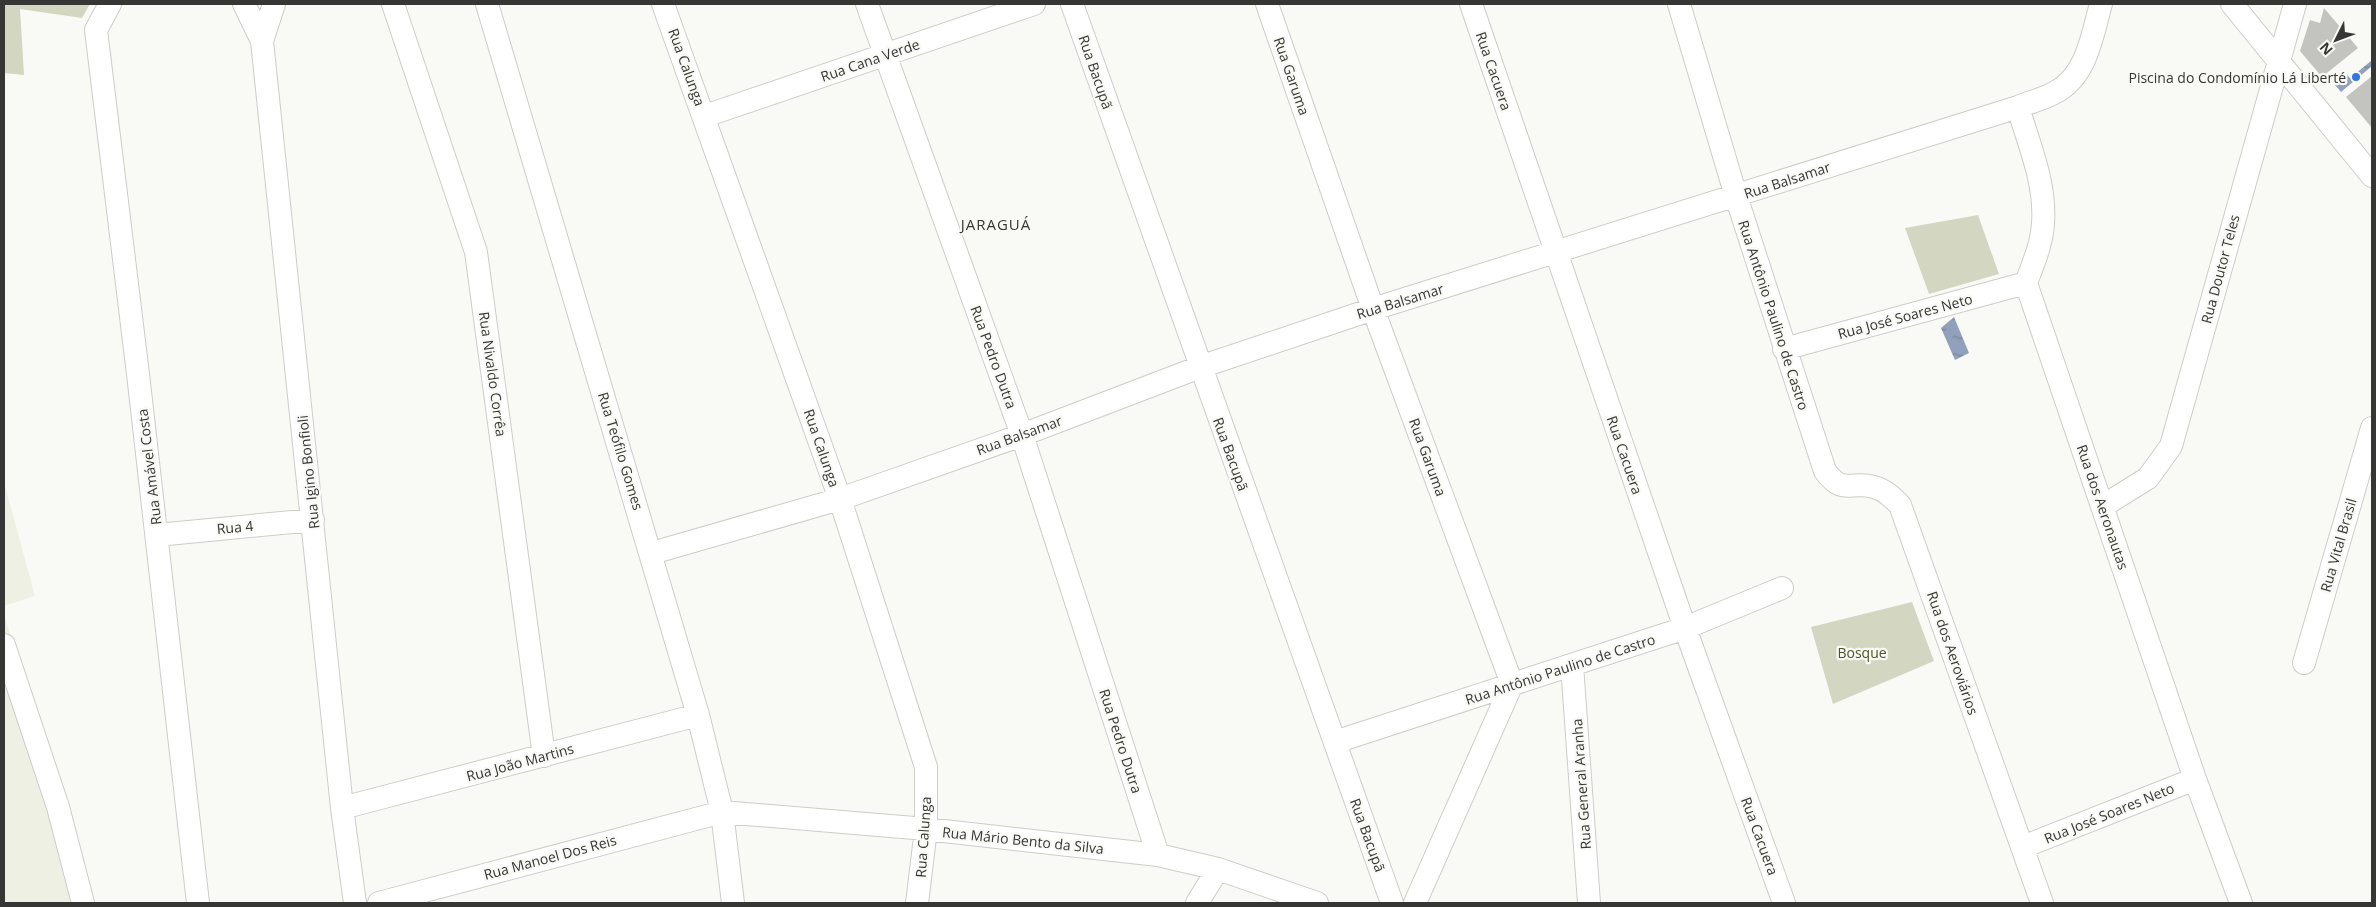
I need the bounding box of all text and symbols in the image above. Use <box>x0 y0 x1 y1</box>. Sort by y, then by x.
north arrow <box>2311 15 2361 65</box>
street label: Rua Calunga <box>664 26 710 108</box>
street label: Rua Cacuera <box>1472 29 1516 113</box>
street label: Rua Bacupã <box>1074 32 1118 112</box>
street label: Rua Cana Verde <box>818 34 922 86</box>
street label: Rua Garuma <box>1270 34 1314 118</box>
text: N <box>2315 38 2337 60</box>
place label: Piscina do Condomínio Lá Liberté <box>2128 68 2346 87</box>
marker: Piscina do Condomínio Lá Liberté <box>2350 71 2362 83</box>
street label: Rua Balsamar <box>1741 157 1833 203</box>
street label: Rua Doutor Teles <box>2196 212 2244 326</box>
district label: JARAGUÁ <box>959 214 1031 234</box>
street label: Rua Antônio Paulino de Castro <box>1734 218 1814 412</box>
street label: Rua Balsamar <box>1354 279 1446 323</box>
street label: Rua José Soares Neto <box>1836 289 1974 343</box>
street label: Rua Pedro Dutra <box>967 303 1021 411</box>
street label: Rua Nivaldo Corrêa <box>475 310 511 438</box>
street label: Rua Teófilo Gomes <box>594 390 648 513</box>
street label: Rua Calunga <box>800 406 844 490</box>
street label: Rua Amável Costa <box>132 408 166 526</box>
street label: Rua Balsamar <box>974 411 1065 459</box>
street label: Rua Cacuera <box>1603 413 1647 497</box>
street label: Rua Igino Bonfioli <box>293 414 323 530</box>
street label: Rua Bacupã <box>1209 415 1253 493</box>
street label: Rua Garuma <box>1405 415 1451 499</box>
street label: Rua dos Aeronautas <box>2073 442 2133 572</box>
street label: Rua Vital Brasil <box>2316 496 2360 594</box>
street label: Rua 4 <box>216 516 254 538</box>
street label: Rua dos Aeroviários <box>1923 589 1983 718</box>
street label: Rua Antônio Paulino de Castro <box>1463 629 1657 709</box>
park label: Bosque <box>1837 643 1887 662</box>
street label: Rua Pedro Dutra <box>1095 686 1147 796</box>
street label: Rua General Aranha <box>1567 718 1595 850</box>
street label: Rua João Martins <box>464 738 576 785</box>
street label: Rua José Soares Neto <box>2041 778 2177 848</box>
street label: Rua Cacuera <box>1737 794 1783 878</box>
street label: Rua Calunga <box>911 796 935 878</box>
street label: Rua Bacupã <box>1346 796 1390 874</box>
street label: Rua Mário Bento da Silva <box>941 822 1105 858</box>
street label: Rua Manoel Dos Reis <box>482 830 619 884</box>

